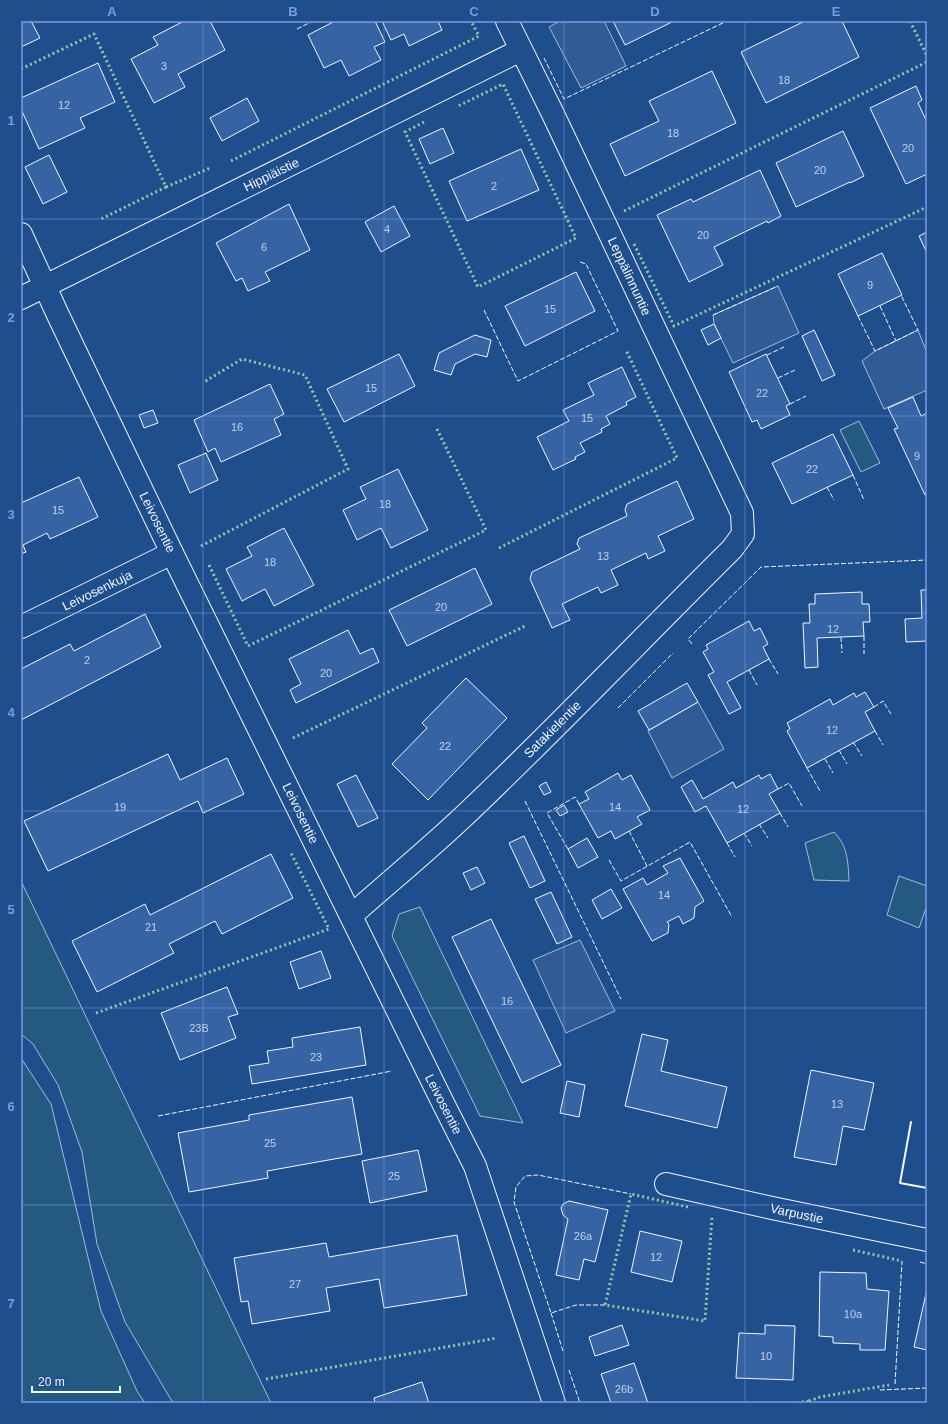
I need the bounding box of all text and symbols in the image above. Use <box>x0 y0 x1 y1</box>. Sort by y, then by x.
text: A <box>107 4 117 19</box>
text: B <box>288 4 298 19</box>
text: C <box>469 4 479 19</box>
text: D <box>650 4 660 19</box>
text: E <box>832 4 841 19</box>
house number: 3 <box>161 60 167 72</box>
house number: 18 <box>778 74 790 86</box>
house number: 12 <box>58 99 70 111</box>
text: 1 <box>7 113 15 128</box>
house number: 18 <box>667 127 679 139</box>
house number: 20 <box>902 142 914 154</box>
street label: Hippiäistie <box>241 155 301 194</box>
house number: 20 <box>814 164 826 176</box>
house number: 2 <box>491 180 497 192</box>
house number: 4 <box>384 223 390 235</box>
house number: 20 <box>697 229 709 241</box>
street label: Leppälinnuntie <box>605 235 654 318</box>
house number: 6 <box>261 241 267 253</box>
house number: 9 <box>867 279 873 291</box>
house number: 15 <box>544 303 556 315</box>
text: 2 <box>7 310 15 325</box>
house number: 15 <box>365 382 377 394</box>
house number: 22 <box>756 387 768 399</box>
house number: 15 <box>581 412 593 424</box>
house number: 16 <box>231 421 243 433</box>
house number: 9 <box>914 450 920 462</box>
house number: 22 <box>806 463 818 475</box>
street label: Leivosentie <box>136 489 179 555</box>
house number: 18 <box>379 498 391 510</box>
house number: 15 <box>52 504 64 516</box>
text: 3 <box>7 507 15 522</box>
house number: 13 <box>597 550 609 562</box>
house number: 18 <box>264 556 276 568</box>
street label: Leivosenkuja <box>60 567 135 614</box>
house number: 20 <box>435 601 447 613</box>
house number: 12 <box>827 623 839 635</box>
house number: 2 <box>84 654 90 666</box>
house number: 20 <box>320 667 332 679</box>
street label: Satakielentie <box>521 698 584 761</box>
text: 4 <box>7 705 15 720</box>
house number: 12 <box>826 724 838 736</box>
house number: 22 <box>439 740 451 752</box>
street label: Leivosentie <box>279 780 322 846</box>
house number: 19 <box>114 801 126 813</box>
house number: 14 <box>609 801 621 813</box>
house number: 12 <box>737 803 749 815</box>
house number: 14 <box>658 889 670 901</box>
text: 5 <box>7 902 15 917</box>
house number: 21 <box>145 921 157 933</box>
house number: 16 <box>501 995 513 1007</box>
house number: 23B <box>189 1022 209 1034</box>
house number: 23 <box>310 1051 322 1063</box>
street label: Leivosentie <box>422 1072 465 1137</box>
house number: 13 <box>831 1098 843 1110</box>
text: 6 <box>7 1099 15 1114</box>
house number: 25 <box>264 1137 276 1149</box>
house number: 25 <box>388 1170 400 1182</box>
street label: Varpustie <box>769 1201 825 1226</box>
house number: 26a <box>574 1230 593 1242</box>
house number: 12 <box>650 1251 662 1263</box>
house number: 27 <box>289 1278 301 1290</box>
text: 7 <box>7 1296 15 1311</box>
house number: 10a <box>844 1308 863 1320</box>
house number: 10 <box>760 1350 772 1362</box>
scale bar <box>32 1368 120 1394</box>
text: 20 m <box>38 1375 65 1389</box>
house number: 26b <box>615 1383 633 1395</box>

